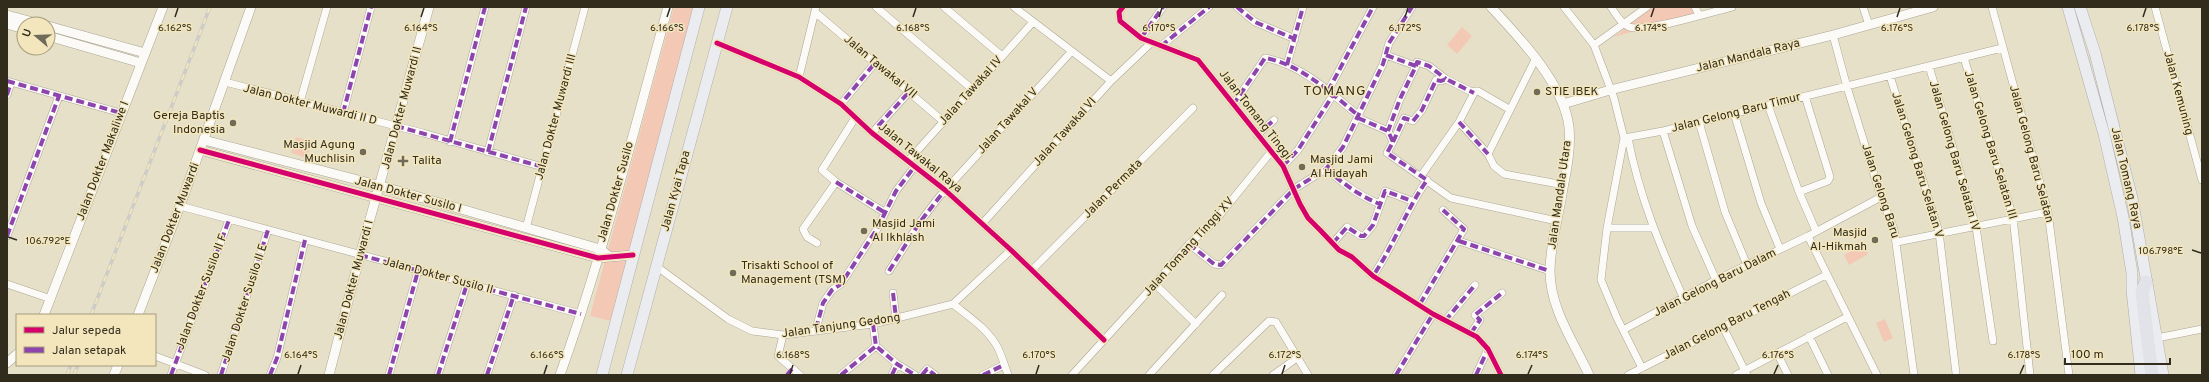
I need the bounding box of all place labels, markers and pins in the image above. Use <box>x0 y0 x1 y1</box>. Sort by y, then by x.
place label: STIE IBEK <box>1545 84 1599 100</box>
marker: STIE IBEK <box>1532 87 1542 97</box>
place label: Gereja Baptis Indonesia <box>153 108 225 138</box>
marker: Gereja Baptis Indonesia <box>228 118 238 128</box>
place label: Masjid Agung Muchlisin <box>283 137 355 167</box>
marker: Masjid Agung Muchlisin <box>358 147 368 157</box>
place label: Masjid Jami Al Hidayah <box>1310 152 1373 182</box>
place label: Talita <box>412 153 441 169</box>
marker: Talita <box>397 155 409 167</box>
marker: Masjid Jami Al Hidayah <box>1297 162 1307 172</box>
place label: Masjid Jami Al Ikhlash <box>872 216 935 246</box>
place label: Masjid Al-Hikmah <box>1810 225 1867 255</box>
marker: Masjid Jami Al Ikhlash <box>859 226 869 236</box>
marker: Masjid Al-Hikmah <box>1870 235 1880 245</box>
place label: Trisakti School of Management (TSM) <box>741 258 846 288</box>
marker: Trisakti School of Management (TSM) <box>728 268 738 278</box>

